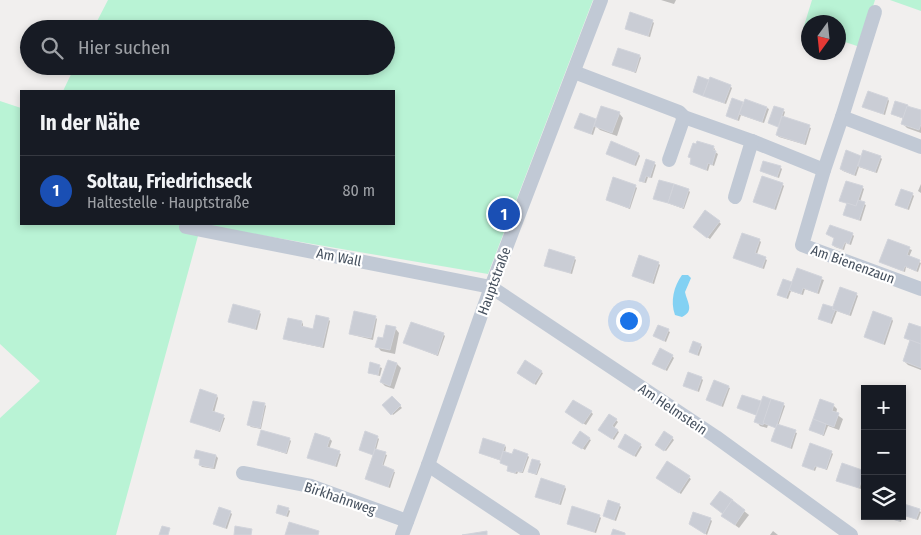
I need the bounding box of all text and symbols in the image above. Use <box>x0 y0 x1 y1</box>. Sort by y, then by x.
north arrow <box>801 15 846 60</box>
search box <box>20 20 395 75</box>
icon: search <box>38 34 66 62</box>
text: Hier suchen <box>78 36 170 59</box>
text: In der Nähe <box>40 110 140 136</box>
text: Soltau, Friedrichseck <box>87 170 252 193</box>
text: 1 <box>53 181 59 200</box>
text: 80 m <box>343 181 375 200</box>
text: Haltestelle · Hauptstraße <box>87 193 250 212</box>
pin: 1 <box>488 195 520 233</box>
street label: Am Bienenzaun <box>809 241 897 288</box>
street label: Am Wall <box>315 245 363 270</box>
street label: Hauptstraße <box>474 245 515 317</box>
your location <box>616 308 642 334</box>
street label: Am Helmstein <box>635 380 710 439</box>
map controls <box>861 385 906 520</box>
button: + <box>861 385 906 430</box>
button: − <box>861 430 906 475</box>
button: layers <box>861 475 906 520</box>
street label: Birkhahnweg <box>302 478 378 519</box>

